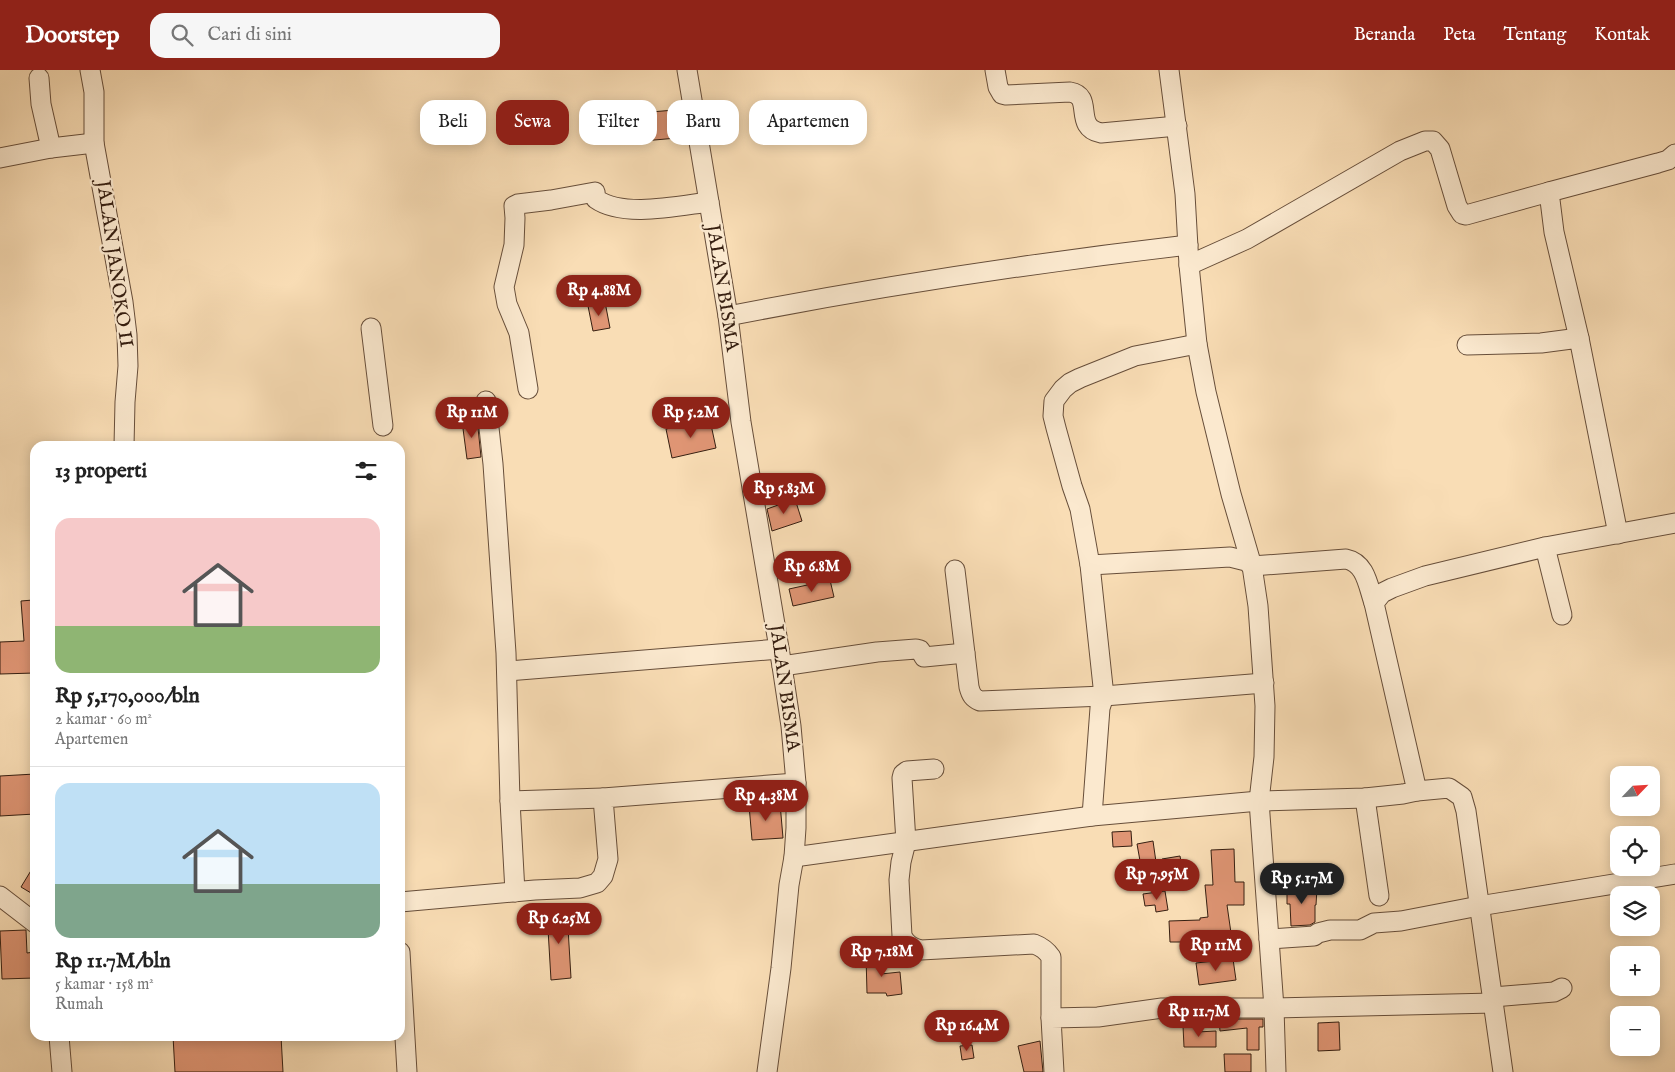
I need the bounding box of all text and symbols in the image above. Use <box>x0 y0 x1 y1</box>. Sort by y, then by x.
search box <box>150 13 500 58</box>
text: Doorstep <box>25 20 120 51</box>
icon: search <box>168 21 196 49</box>
text: Cari di sini <box>208 23 292 47</box>
text: Beranda <box>1354 24 1415 47</box>
text: Peta <box>1443 24 1476 47</box>
text: Tentang <box>1504 24 1566 47</box>
text: Kontak <box>1594 24 1650 47</box>
chip: Beli <box>420 100 486 145</box>
chip: Sewa <box>496 100 569 145</box>
chip: Filter <box>579 100 657 145</box>
chip: Baru <box>667 100 739 145</box>
chip: Apartemen <box>749 100 867 145</box>
street label: JALAN JANOKO II <box>90 177 138 349</box>
street label: JALAN BISMA <box>700 221 744 354</box>
pin: Rp 4.88M <box>547 274 651 317</box>
text: Rp 4.88M <box>567 281 631 301</box>
pin: Rp 11M <box>431 396 513 439</box>
pin: Rp 5.2M <box>645 396 737 439</box>
text: Rp 11M <box>446 403 498 423</box>
text: Rp 5.2M <box>663 403 719 423</box>
icon: filters <box>352 457 380 485</box>
text: 13 properti <box>55 458 147 485</box>
pin: Rp 5.83M <box>732 472 836 515</box>
text: Rp 5.83M <box>754 479 814 499</box>
icon: home <box>173 550 263 640</box>
pin: Rp 6.8M <box>766 550 858 593</box>
text: Rp 6.8M <box>784 557 840 577</box>
street label: JALAN BISMA <box>763 621 805 754</box>
text: Rp 5,170,000/bln <box>55 683 200 710</box>
text: 2 kamar · 60 m² <box>55 710 152 730</box>
text: Apartemen <box>55 730 128 750</box>
north arrow <box>1610 766 1660 816</box>
map controls <box>1610 766 1660 1056</box>
pin: Rp 4.38M <box>714 780 818 822</box>
text: Rp 4.38M <box>734 786 798 806</box>
icon: home <box>173 816 263 906</box>
button: locate <box>1610 826 1660 876</box>
pin: Rp 7.95M <box>1105 858 1209 901</box>
pin: Rp 5.17M <box>1250 862 1354 905</box>
text: Rp 7.95M <box>1126 865 1189 885</box>
text: Rp 5.17M <box>1271 869 1333 889</box>
button: layers <box>1610 886 1660 936</box>
pin: Rp 6.25M <box>507 902 611 945</box>
text: Rp 6.25M <box>528 909 590 929</box>
pin: Rp 11M <box>1175 930 1257 972</box>
pin: Rp 7.18M <box>830 936 934 978</box>
text: Rp 11M <box>1190 936 1242 956</box>
text: Rp 7.18M <box>851 942 913 962</box>
button: + <box>1610 946 1660 996</box>
text: Rp 11.7M/bln <box>55 948 171 975</box>
text: 5 kamar · 158 m² <box>55 975 154 995</box>
text: Rumah <box>55 995 103 1015</box>
pin: Rp 11.7M <box>1147 996 1251 1038</box>
text: Rp 11.7M <box>1168 1002 1230 1022</box>
button: − <box>1610 1006 1660 1056</box>
pin: Rp 16.4M <box>915 1010 1019 1052</box>
text: Rp 16.4M <box>935 1016 999 1036</box>

